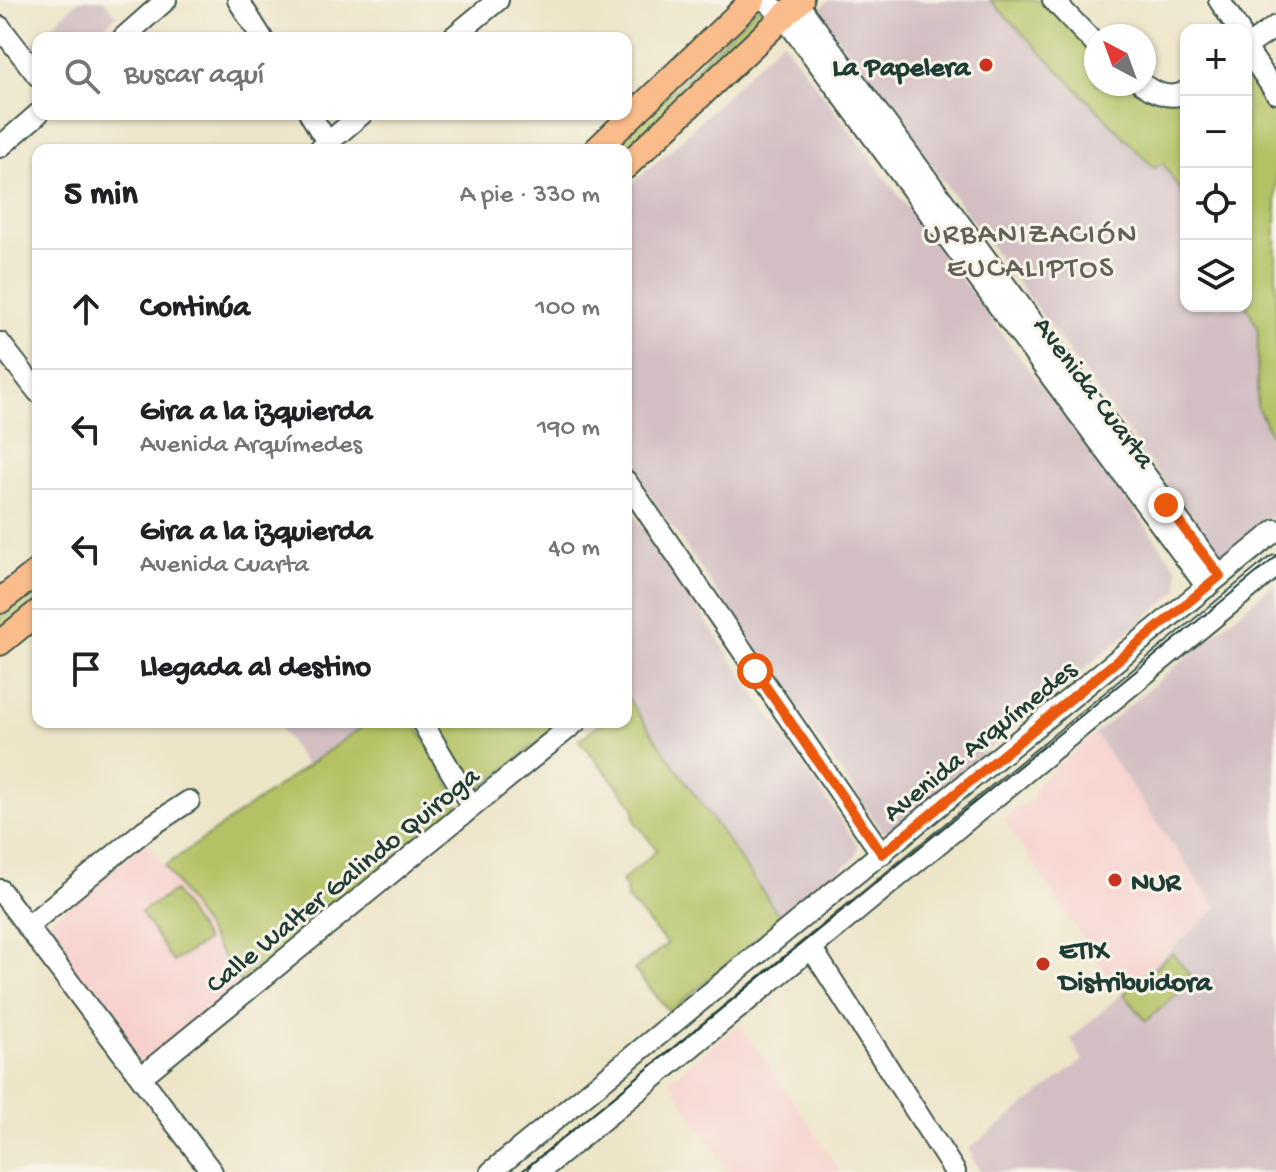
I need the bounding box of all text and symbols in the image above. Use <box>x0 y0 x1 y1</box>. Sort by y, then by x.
north arrow <box>1084 24 1156 96</box>
map controls <box>1180 24 1252 312</box>
button: + <box>1180 24 1252 96</box>
search box <box>32 32 632 120</box>
place label: La Papelera <box>832 53 971 86</box>
icon: search <box>60 54 104 98</box>
marker: La Papelera <box>977 56 995 74</box>
text: Buscar aquí <box>124 59 264 94</box>
button: − <box>1180 96 1252 168</box>
button: locate <box>1180 168 1252 240</box>
text: 5 min <box>64 176 138 216</box>
text: A pie · 330 m <box>460 181 600 212</box>
district label: URBANIZACIÓN EUCALIPTOS <box>923 219 1139 288</box>
button: layers <box>1180 240 1252 312</box>
icon: ahead <box>64 287 108 331</box>
text: Continúa <box>140 292 250 327</box>
text: 100 m <box>535 294 600 325</box>
street label: Avenida Cuarta <box>1024 311 1161 477</box>
text: Gira a la izquierda <box>140 396 373 431</box>
icon: left <box>64 407 108 451</box>
text: 190 m <box>537 414 600 445</box>
text: Avenida Arquímedes <box>140 431 362 462</box>
route end <box>1148 487 1184 523</box>
text: Gira a la izquierda <box>140 516 373 551</box>
icon: left <box>64 527 108 571</box>
text: 40 m <box>548 534 600 565</box>
text: Avenida Cuarta <box>140 551 309 582</box>
icon: arrive <box>64 647 108 691</box>
text: Llegada al destino <box>140 652 371 687</box>
route start <box>737 653 773 689</box>
street label: Avenida Arquímedes <box>878 654 1085 831</box>
street label: Calle Walter Galindo Quiroga <box>200 760 488 1002</box>
place label: NUR <box>1131 868 1182 901</box>
marker: NUR <box>1106 871 1124 889</box>
place label: ETIX Distribuidora <box>1056 936 1213 1001</box>
marker: ETIX Distribuidora <box>1034 955 1052 973</box>

